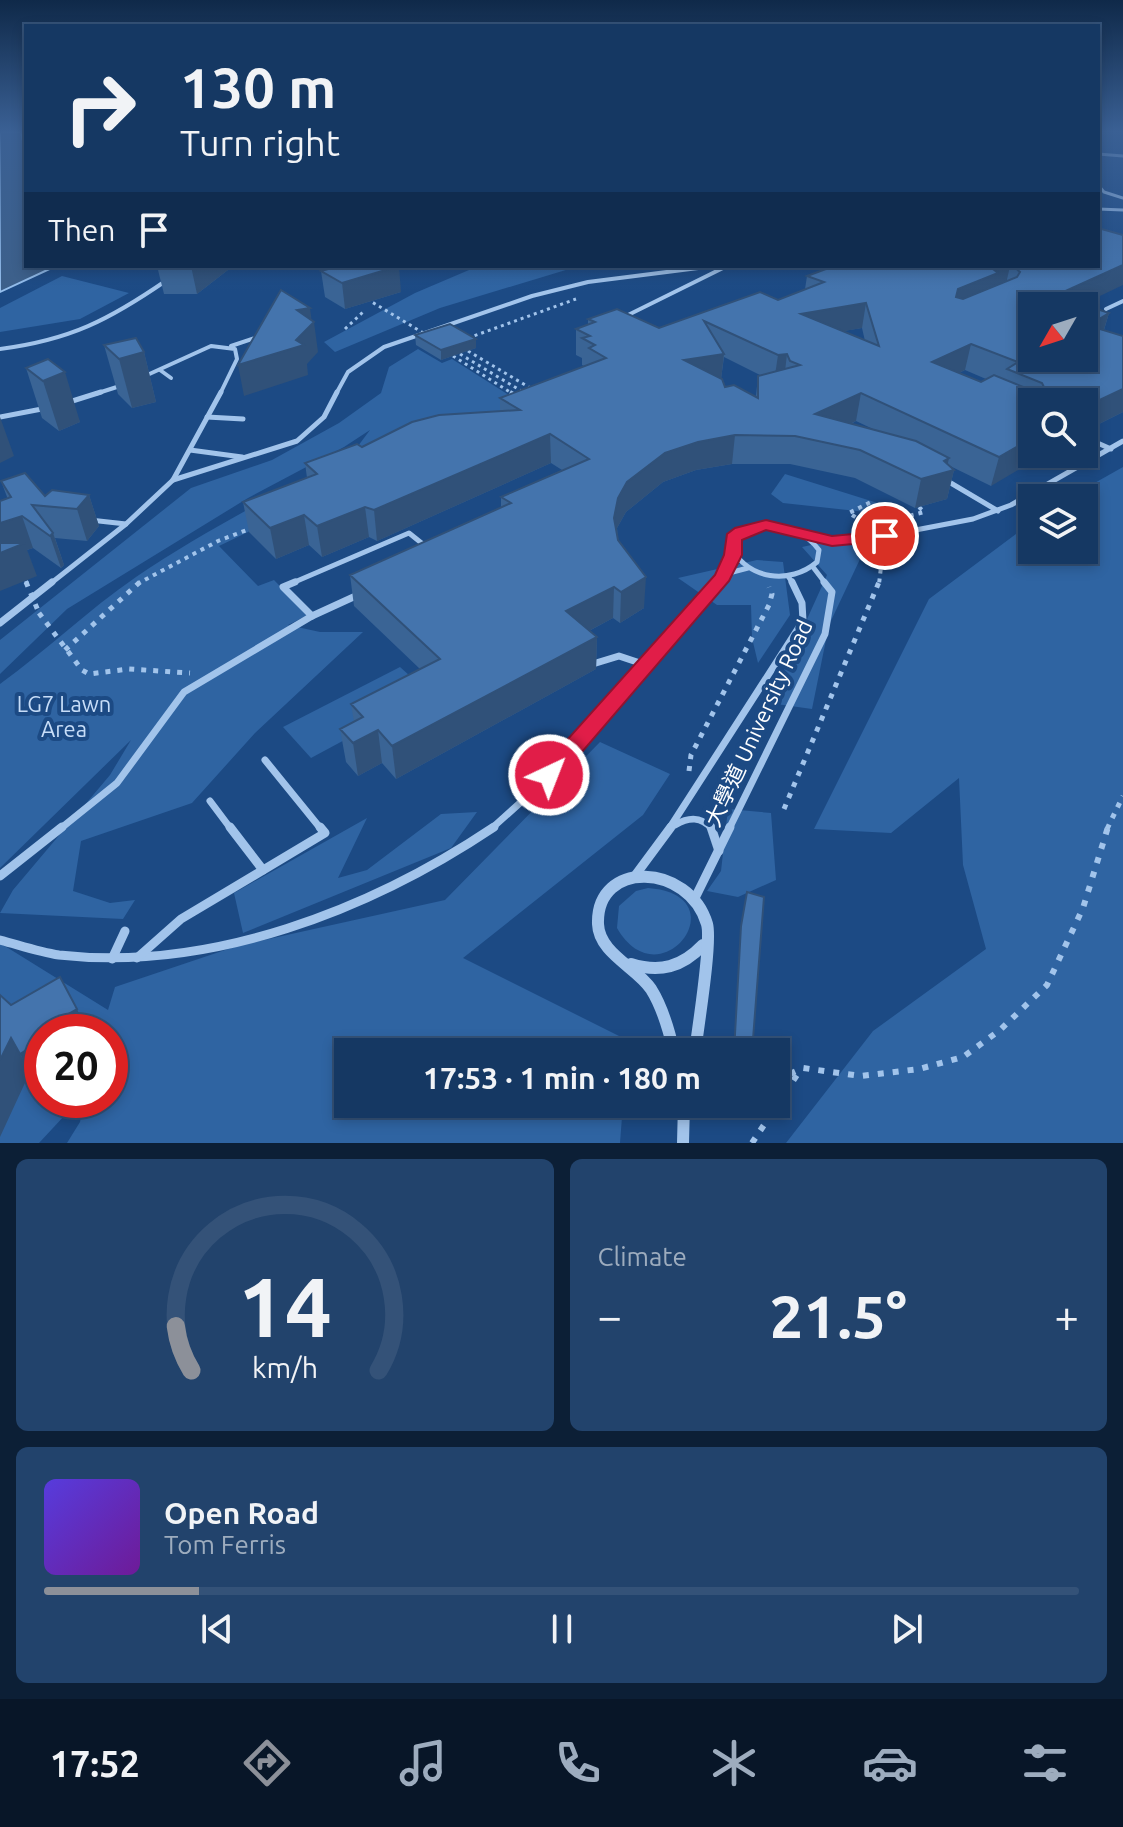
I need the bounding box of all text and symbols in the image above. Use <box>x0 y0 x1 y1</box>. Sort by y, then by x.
icon: right <box>48 56 152 160</box>
text: 130 m <box>180 56 336 119</box>
text: Turn right <box>180 122 340 163</box>
icon: arrive <box>132 208 176 252</box>
text: Then <box>48 213 116 247</box>
north arrow <box>1018 292 1098 372</box>
map controls <box>1018 292 1098 564</box>
button: search <box>1018 388 1098 468</box>
button: layers <box>1018 484 1098 564</box>
pin <box>851 502 919 570</box>
icon: arrive <box>863 514 907 558</box>
street label: 大學道 University Road <box>699 616 817 830</box>
park label: LG7 Lawn Area <box>17 691 111 741</box>
position arrow <box>507 733 591 817</box>
speed limit sign: 20 <box>24 1014 128 1118</box>
text: 17:53 · 1 min · 180 m <box>423 1061 701 1095</box>
text: Climate <box>598 1242 687 1271</box>
text: 14 <box>238 1259 332 1353</box>
text: 21.5° <box>770 1282 907 1349</box>
text: − <box>598 1291 622 1340</box>
text: + <box>1054 1291 1079 1340</box>
text: km/h <box>252 1351 318 1383</box>
text: Open Road <box>164 1496 319 1530</box>
text: Tom Ferris <box>164 1530 286 1559</box>
icon: previous <box>195 1607 239 1651</box>
icon: pause <box>540 1607 584 1651</box>
icon: next <box>885 1607 929 1651</box>
icon: directions <box>239 1735 295 1791</box>
icon: music <box>395 1735 451 1791</box>
icon: phone <box>550 1735 606 1791</box>
icon: climate <box>706 1735 762 1791</box>
icon: car <box>862 1735 918 1791</box>
icon: filters <box>1017 1735 1073 1791</box>
text: 17:52 <box>50 1743 140 1784</box>

